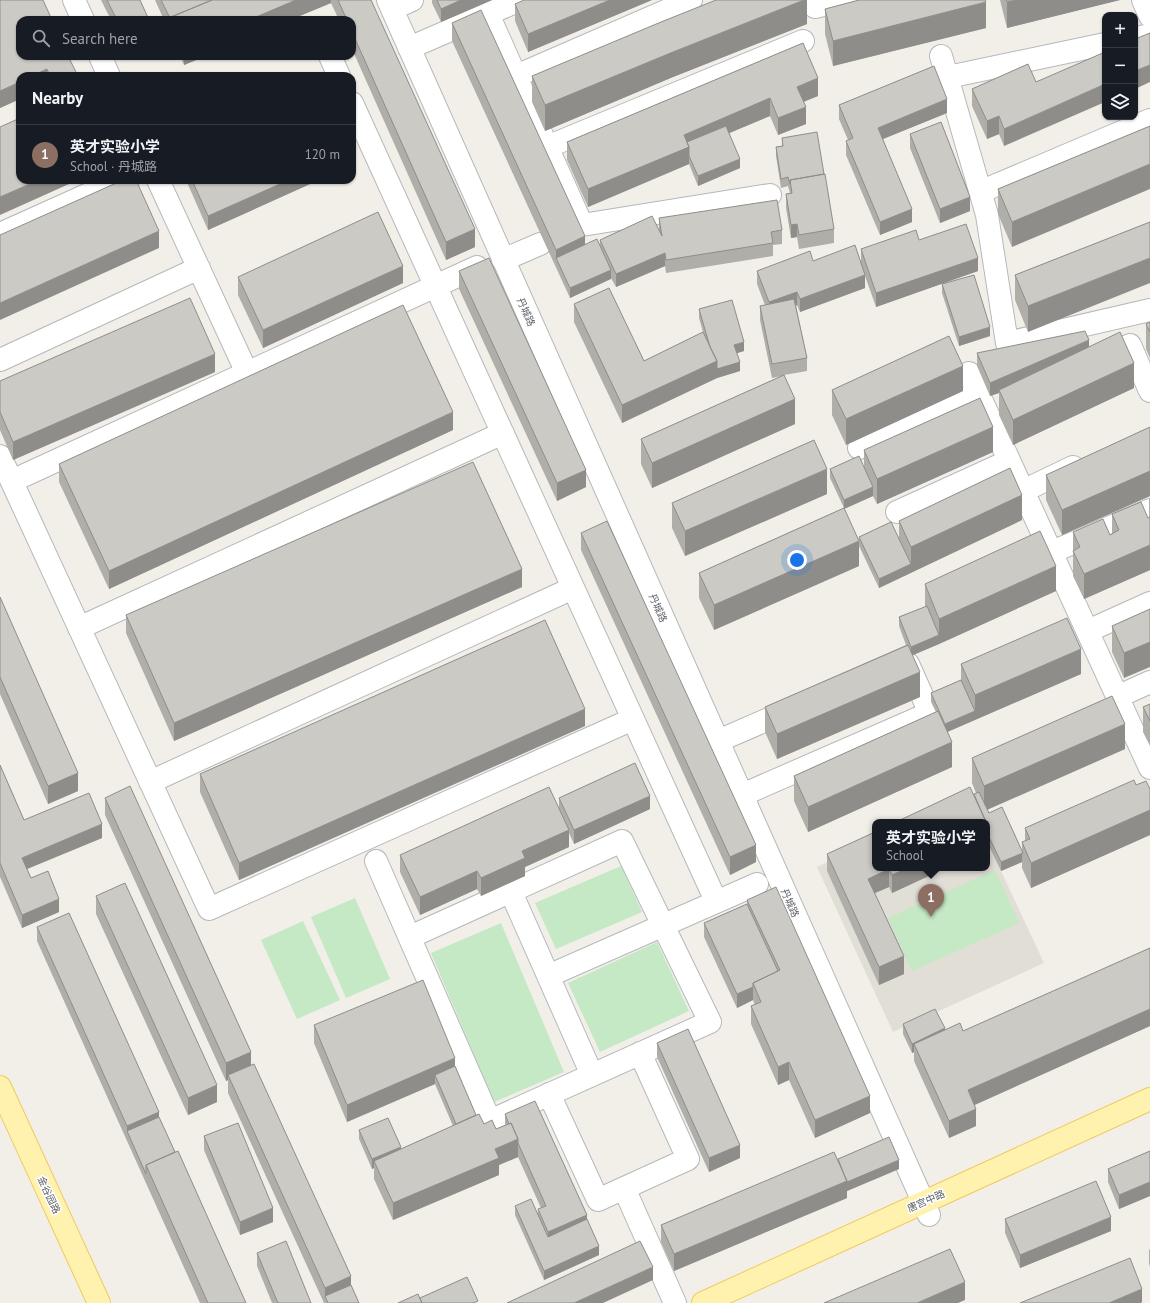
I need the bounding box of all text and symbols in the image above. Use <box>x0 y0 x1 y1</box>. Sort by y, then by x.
map controls <box>1102 12 1138 120</box>
button: + <box>1102 12 1138 48</box>
search box <box>16 16 356 60</box>
icon: search <box>30 27 52 49</box>
text: Search here <box>62 29 138 48</box>
button: − <box>1102 48 1138 84</box>
button: layers <box>1102 84 1138 120</box>
text: Nearby <box>32 87 83 109</box>
text: 英才实验小学 <box>70 137 160 156</box>
text: 1 <box>41 146 49 163</box>
text: 120 m <box>305 146 340 163</box>
text: School · 丹城路 <box>70 158 157 175</box>
street label: 丹城路 <box>514 296 538 328</box>
your location <box>787 550 807 570</box>
street label: 丹城路 <box>646 592 670 624</box>
popup <box>872 819 990 871</box>
text: 英才实验小学 <box>886 828 976 847</box>
text: School <box>886 847 924 864</box>
pin: 1 <box>918 884 944 917</box>
street label: 丹城路 <box>778 887 802 919</box>
street label: 金谷园路 <box>35 1174 63 1216</box>
street label: 唐宫中路 <box>905 1187 947 1215</box>

